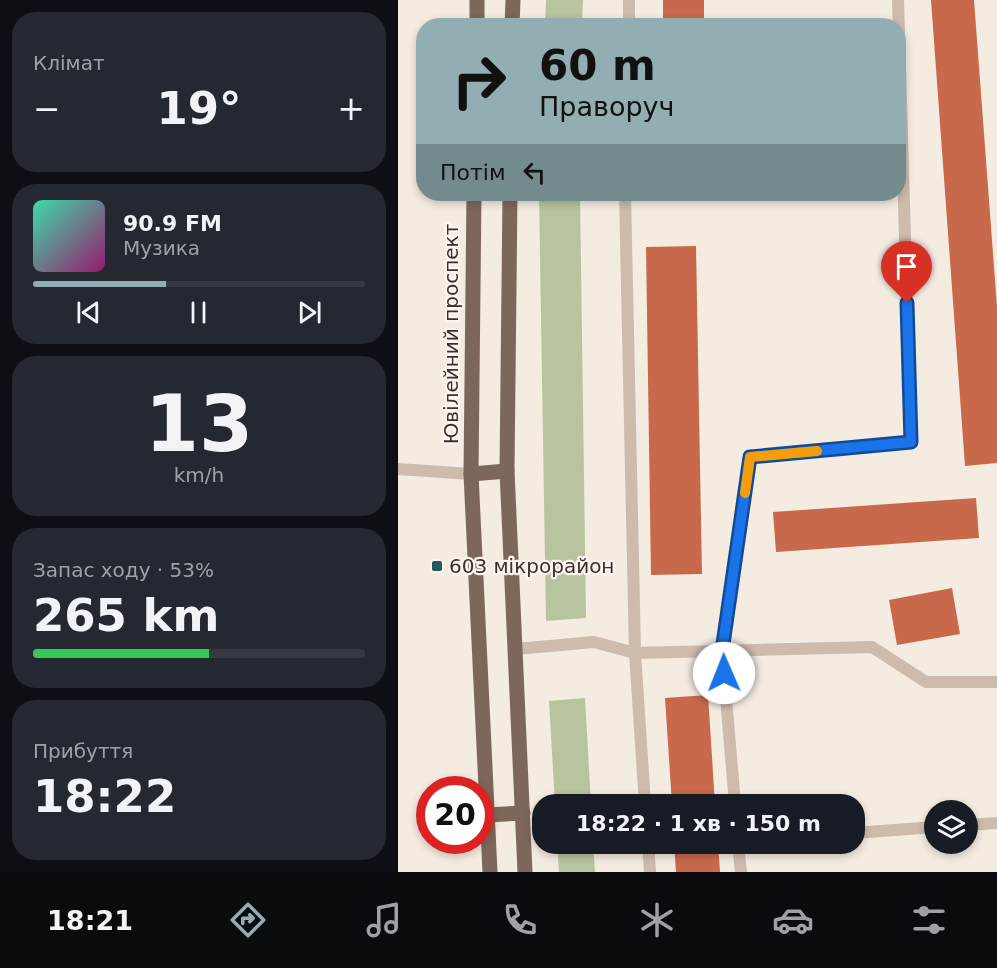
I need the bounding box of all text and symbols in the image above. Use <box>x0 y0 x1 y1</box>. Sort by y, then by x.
text: 60 m <box>539 41 656 90</box>
icon: right <box>440 42 518 120</box>
text: Клімат <box>33 51 105 75</box>
text: 19° <box>156 82 242 135</box>
text: − <box>33 89 61 128</box>
text: + <box>337 89 365 128</box>
text: Праворуч <box>539 91 675 122</box>
icon: left <box>518 156 551 189</box>
text: Потім <box>440 160 506 185</box>
text: 90.9 FM <box>123 211 222 236</box>
street label: Ювілейний проспект <box>439 223 463 444</box>
text: Музика <box>123 236 200 260</box>
pin <box>881 241 932 303</box>
icon: arrive <box>890 250 923 283</box>
icon: previous <box>72 296 105 329</box>
icon: pause <box>182 296 215 329</box>
icon: next <box>293 296 326 329</box>
text: 13 <box>145 379 253 469</box>
text: km/h <box>174 463 224 487</box>
place label: 603 мікрорайон <box>449 554 614 578</box>
text: Запас ходу · 53% <box>33 558 214 582</box>
marker: 603 мікрорайон <box>430 559 444 573</box>
text: 265 km <box>33 589 219 642</box>
position arrow <box>692 641 756 705</box>
text: Прибуття <box>33 739 133 763</box>
text: 18:22 <box>33 770 176 823</box>
speed limit sign: 20 <box>416 776 494 854</box>
map controls <box>924 800 978 854</box>
button: layers <box>924 800 978 854</box>
text: 18:22 · 1 хв · 150 m <box>576 811 821 836</box>
icon: directions <box>227 899 269 941</box>
icon: music <box>363 899 405 941</box>
icon: phone <box>499 899 541 941</box>
icon: climate <box>636 899 678 941</box>
icon: car <box>772 899 814 941</box>
icon: filters <box>908 899 950 941</box>
text: 18:21 <box>47 905 133 936</box>

